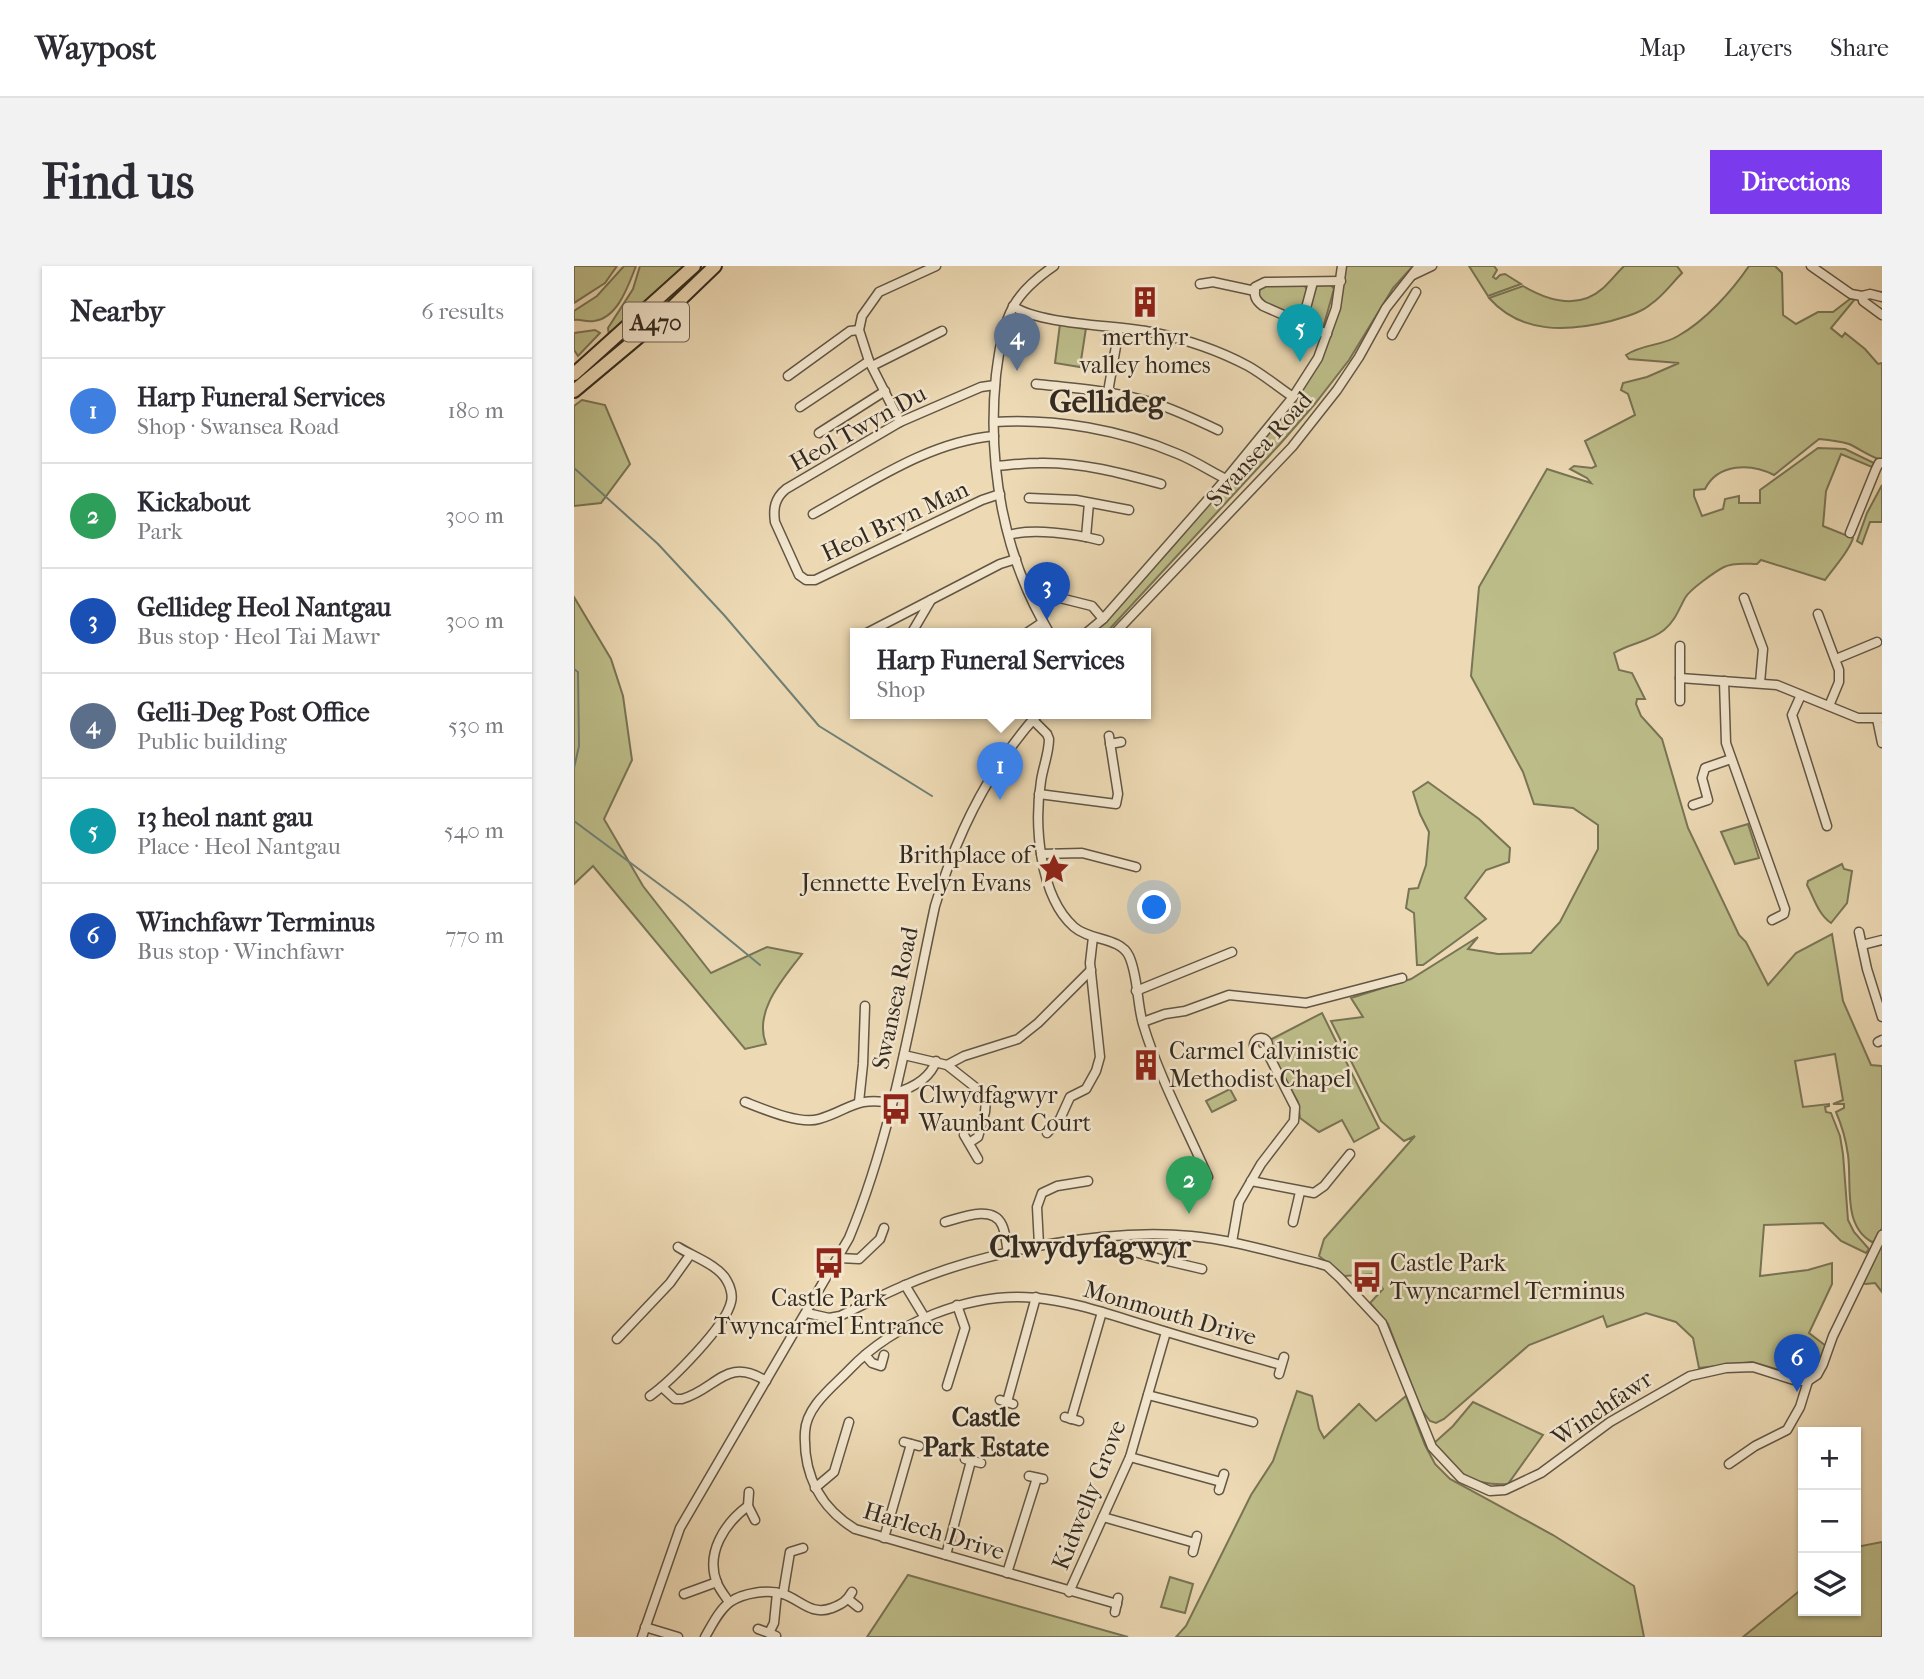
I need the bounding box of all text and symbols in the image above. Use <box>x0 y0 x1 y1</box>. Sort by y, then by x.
text: Waypost <box>35 29 156 68</box>
text: Map <box>1640 34 1686 62</box>
text: Layers <box>1724 34 1792 62</box>
text: Share <box>1830 34 1889 62</box>
button: Directions <box>1710 150 1882 214</box>
text: Find us <box>42 153 194 211</box>
building icon: merthyr valley homes <box>1128 285 1162 319</box>
text: Nearby <box>70 294 165 329</box>
text: 6 results <box>421 298 504 325</box>
road number: A470 <box>623 302 689 342</box>
pin: 5 <box>1277 304 1323 362</box>
pin: 4 <box>994 313 1040 371</box>
place label: merthyr valley homes <box>1079 323 1211 379</box>
street label: Heol Twyn Du <box>785 379 931 477</box>
text: Harp Funeral Services <box>137 382 385 413</box>
district label: Gellideg <box>1049 383 1166 420</box>
street label: Swansea Road <box>1200 385 1319 512</box>
text: 1 <box>89 397 97 424</box>
text: 180 m <box>447 397 504 424</box>
text: Shop · Swansea Road <box>137 413 339 440</box>
street label: Heol Bryn Man <box>817 475 973 567</box>
text: Kickabout <box>137 487 251 518</box>
text: 2 <box>87 502 99 529</box>
text: 300 m <box>445 502 504 529</box>
text: Park <box>137 518 183 545</box>
pin: 3 <box>1024 562 1070 620</box>
text: Gellideg Heol Nantgau <box>137 592 391 623</box>
text: 3 <box>88 607 98 634</box>
text: 300 m <box>445 607 504 634</box>
text: Bus stop · Heol Tai Mawr <box>137 623 380 650</box>
popup <box>850 628 1151 719</box>
text: Harp Funeral Services <box>876 645 1125 676</box>
text: Shop <box>876 676 925 703</box>
text: Gelli-Deg Post Office <box>137 697 370 728</box>
text: 4 <box>86 712 100 739</box>
text: 530 m <box>448 712 504 739</box>
text: Public building <box>137 728 287 755</box>
pin: 1 <box>977 742 1023 800</box>
text: 13 heol nant gau <box>137 802 313 833</box>
text: 5 <box>88 817 98 844</box>
text: 540 m <box>444 817 504 844</box>
text: Place · Heol Nantgau <box>137 833 341 860</box>
place label: Brithplace of Jennette Evelyn Evans <box>799 841 1036 897</box>
place icon: Brithplace of Jennette Evelyn Evans <box>1037 852 1071 886</box>
your location <box>1137 890 1171 924</box>
text: Winchfawr Terminus <box>137 907 375 938</box>
text: 6 <box>87 922 99 949</box>
text: 770 m <box>445 922 504 949</box>
street label: Swansea Road <box>866 923 924 1072</box>
text: Bus stop · Winchfawr <box>137 938 344 965</box>
place label: Carmel Calvinistic Methodist Chapel <box>1169 1037 1359 1093</box>
building icon: Carmel Calvinistic Methodist Chapel <box>1129 1048 1163 1082</box>
place label: Clwydfagwyr Waunbant Court <box>918 1081 1091 1137</box>
bus stop icon: Clwydfagwyr Waunbant Court <box>879 1092 913 1126</box>
pin: 2 <box>1166 1156 1212 1214</box>
district label: Clwydyfagwyr <box>989 1228 1192 1265</box>
bus stop icon: Castle Park Twyncarmel Entrance <box>812 1246 846 1280</box>
place label: Castle Park Twyncarmel Terminus <box>1390 1249 1625 1305</box>
bus stop icon: Castle Park Twyncarmel Terminus <box>1350 1260 1384 1294</box>
street label: Monmouth Drive <box>1080 1275 1260 1351</box>
place label: Castle Park Twyncarmel Entrance <box>714 1284 944 1340</box>
pin: 6 <box>1774 1334 1820 1392</box>
street label: Winchfawr <box>1546 1364 1658 1452</box>
district label: Castle Park Estate <box>923 1402 1049 1463</box>
street label: Kidwelly Grove <box>1046 1416 1132 1574</box>
map controls <box>1798 1427 1861 1616</box>
button: + <box>1798 1427 1861 1490</box>
button: − <box>1798 1490 1861 1553</box>
street label: Harlech Drive <box>860 1496 1008 1566</box>
button: layers <box>1798 1553 1861 1616</box>

